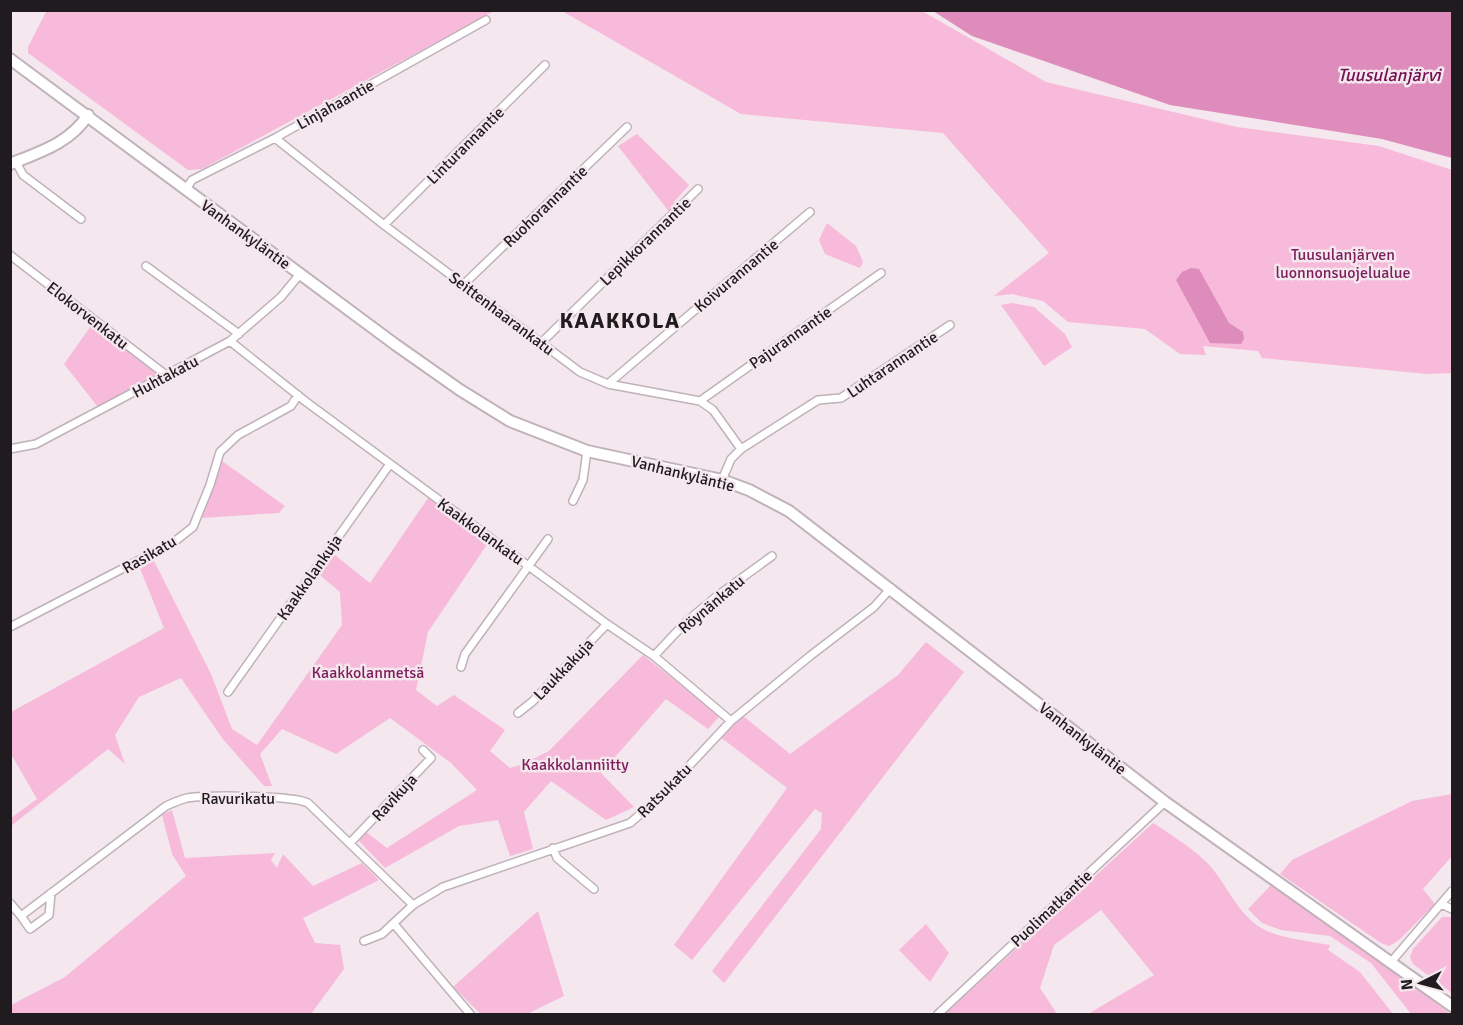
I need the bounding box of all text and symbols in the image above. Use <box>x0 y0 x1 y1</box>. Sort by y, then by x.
water label: Tuusulanjärvi <box>1337 64 1443 86</box>
street label: Linjahaantie <box>293 75 378 134</box>
street label: Linturannantie <box>423 103 509 189</box>
street label: Ruohorannantie <box>499 161 592 252</box>
street label: Lepikkorannantie <box>596 193 695 290</box>
street label: Vanhankyläntie <box>197 196 294 274</box>
street label: Koivurannantie <box>690 235 783 317</box>
park label: Tuusulanjärven luonnonsuojelualue <box>1275 245 1411 283</box>
street label: Seittenhaarankatu <box>445 268 558 360</box>
street label: Elokorvenkatu <box>42 278 132 354</box>
street label: Pajurannantie <box>745 302 836 374</box>
district label: KAAKKOLA <box>559 307 681 334</box>
street label: Luhtarannantie <box>843 327 942 403</box>
street label: Huhtakatu <box>129 351 202 403</box>
street label: Vanhankyläntie <box>629 451 737 497</box>
street label: Kaakkolankatu <box>433 494 527 570</box>
street label: Rasikatu <box>119 531 180 578</box>
street label: Kaakkolankuja <box>273 531 347 624</box>
street label: Röynänkatu <box>674 571 749 638</box>
street label: Laukkakuja <box>529 635 598 705</box>
park label: Kaakkolanmetsä <box>312 663 424 683</box>
street label: Vanhankyläntie <box>1034 698 1130 779</box>
park label: Kaakkolanniitty <box>521 755 629 775</box>
street label: Ratsukatu <box>633 759 696 822</box>
street label: Ravikuja <box>368 770 422 826</box>
street label: Ravurikatu <box>201 789 275 809</box>
street label: Puolimatkantie <box>1007 866 1097 952</box>
north arrow <box>1391 953 1451 1013</box>
text: N <box>1397 978 1418 991</box>

